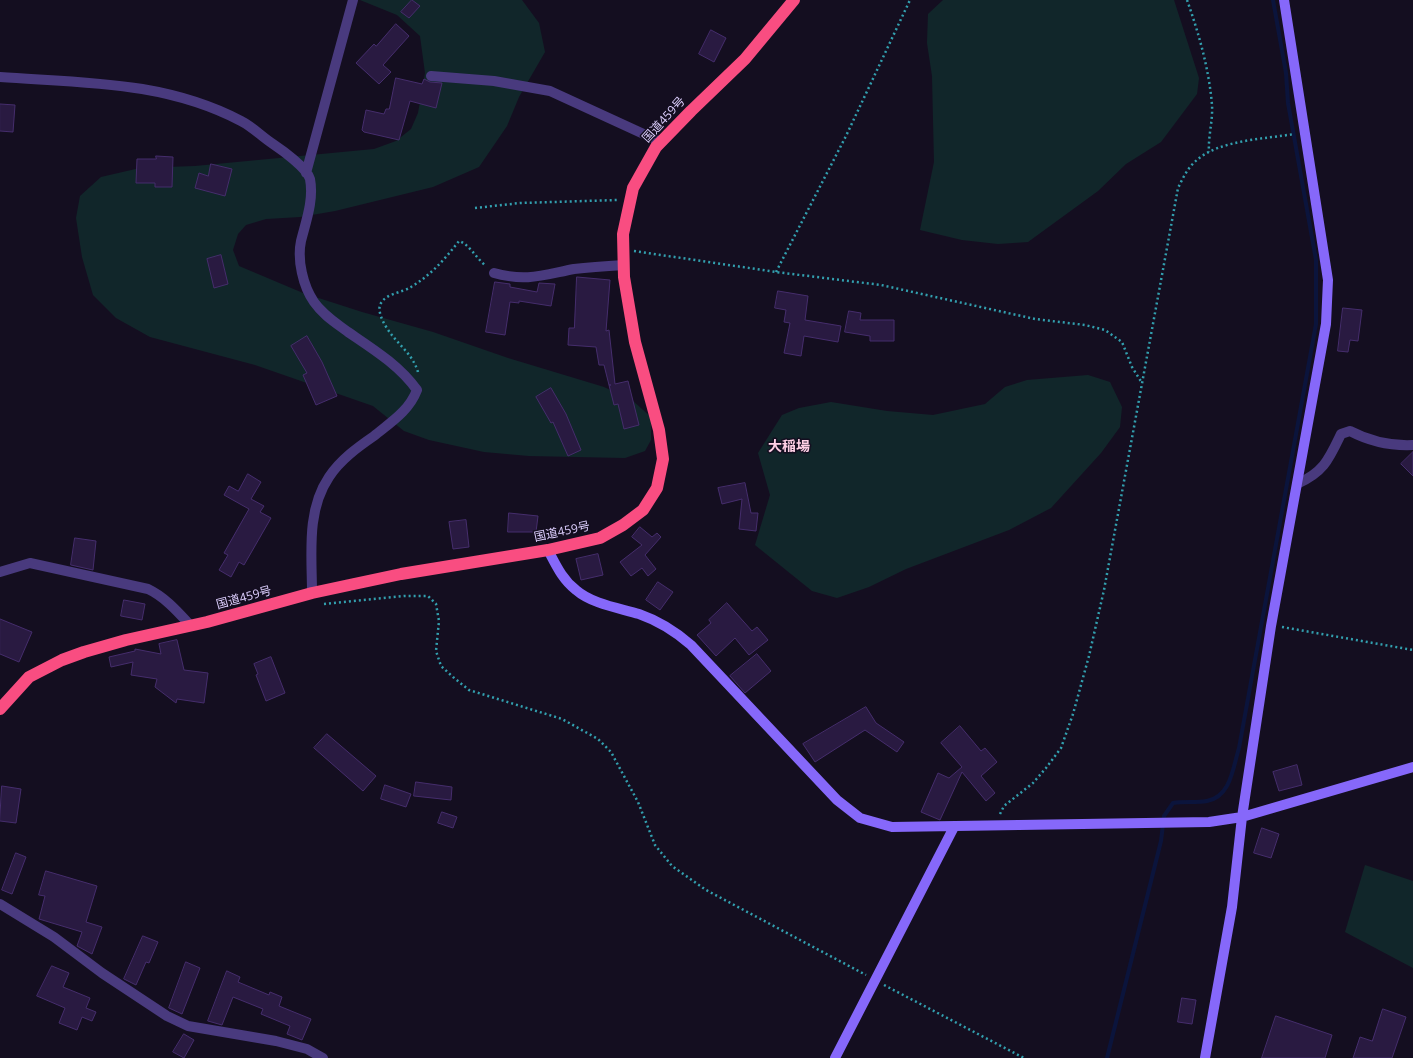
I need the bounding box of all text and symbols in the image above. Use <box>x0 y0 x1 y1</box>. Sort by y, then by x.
street label: 国道459号 <box>640 94 688 146</box>
district label: 大稲場 <box>768 439 810 455</box>
street label: 国道459号 <box>533 519 591 545</box>
street label: 国道459号 <box>215 584 273 612</box>

